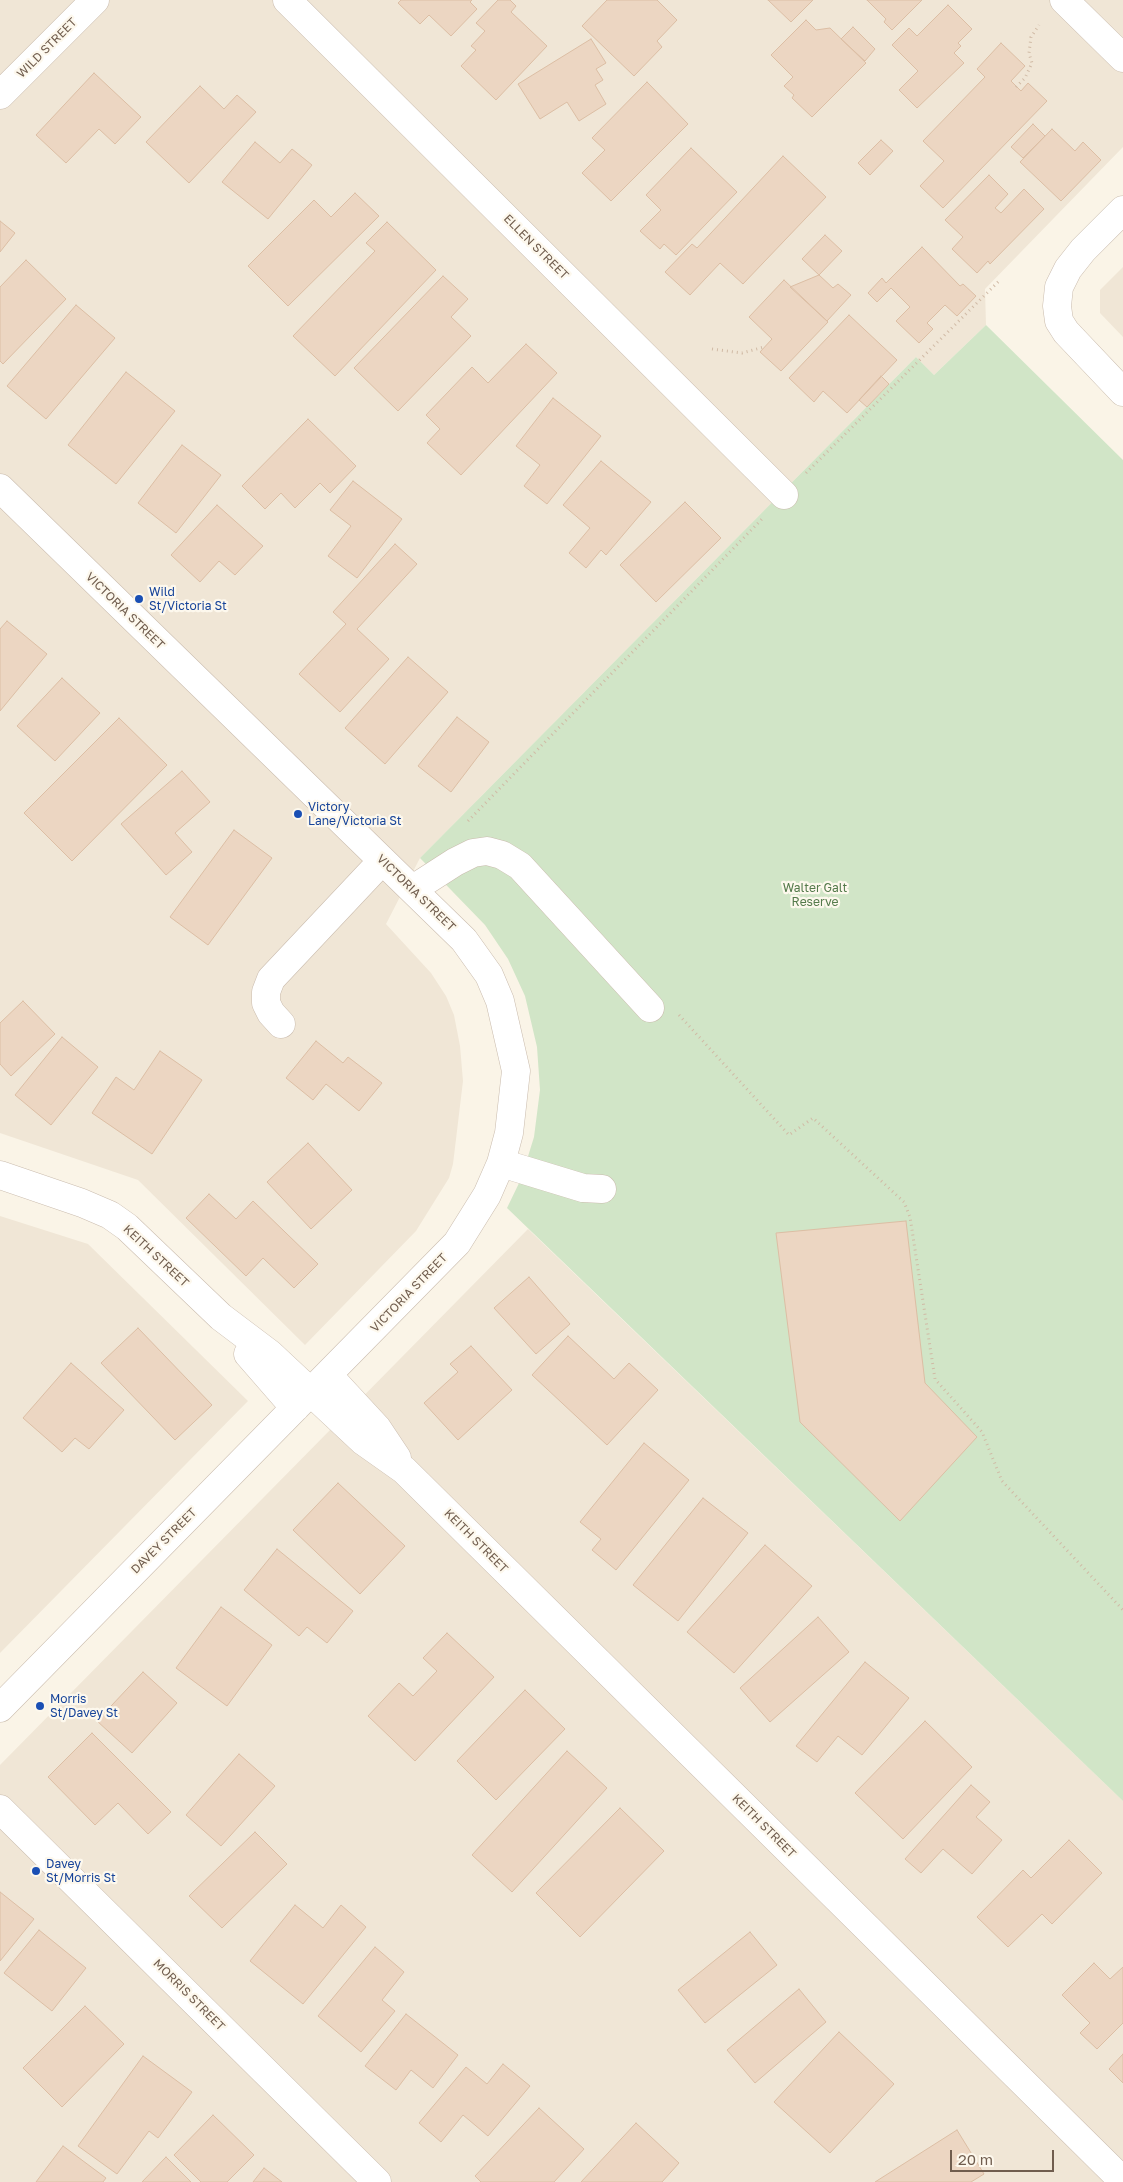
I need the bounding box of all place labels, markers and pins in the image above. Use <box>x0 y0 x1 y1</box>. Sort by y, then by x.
place label: Wild St/Victoria St <box>149 585 227 613</box>
marker: Wild St/Victoria St <box>133 593 145 605</box>
place label: Victory Lane/Victoria St <box>308 800 402 828</box>
marker: Victory Lane/Victoria St <box>292 808 304 820</box>
place label: Morris St/Davey St <box>50 1692 118 1720</box>
marker: Morris St/Davey St <box>34 1700 46 1712</box>
place label: Davey St/Morris St <box>46 1857 116 1885</box>
marker: Davey St/Morris St <box>30 1865 42 1877</box>

